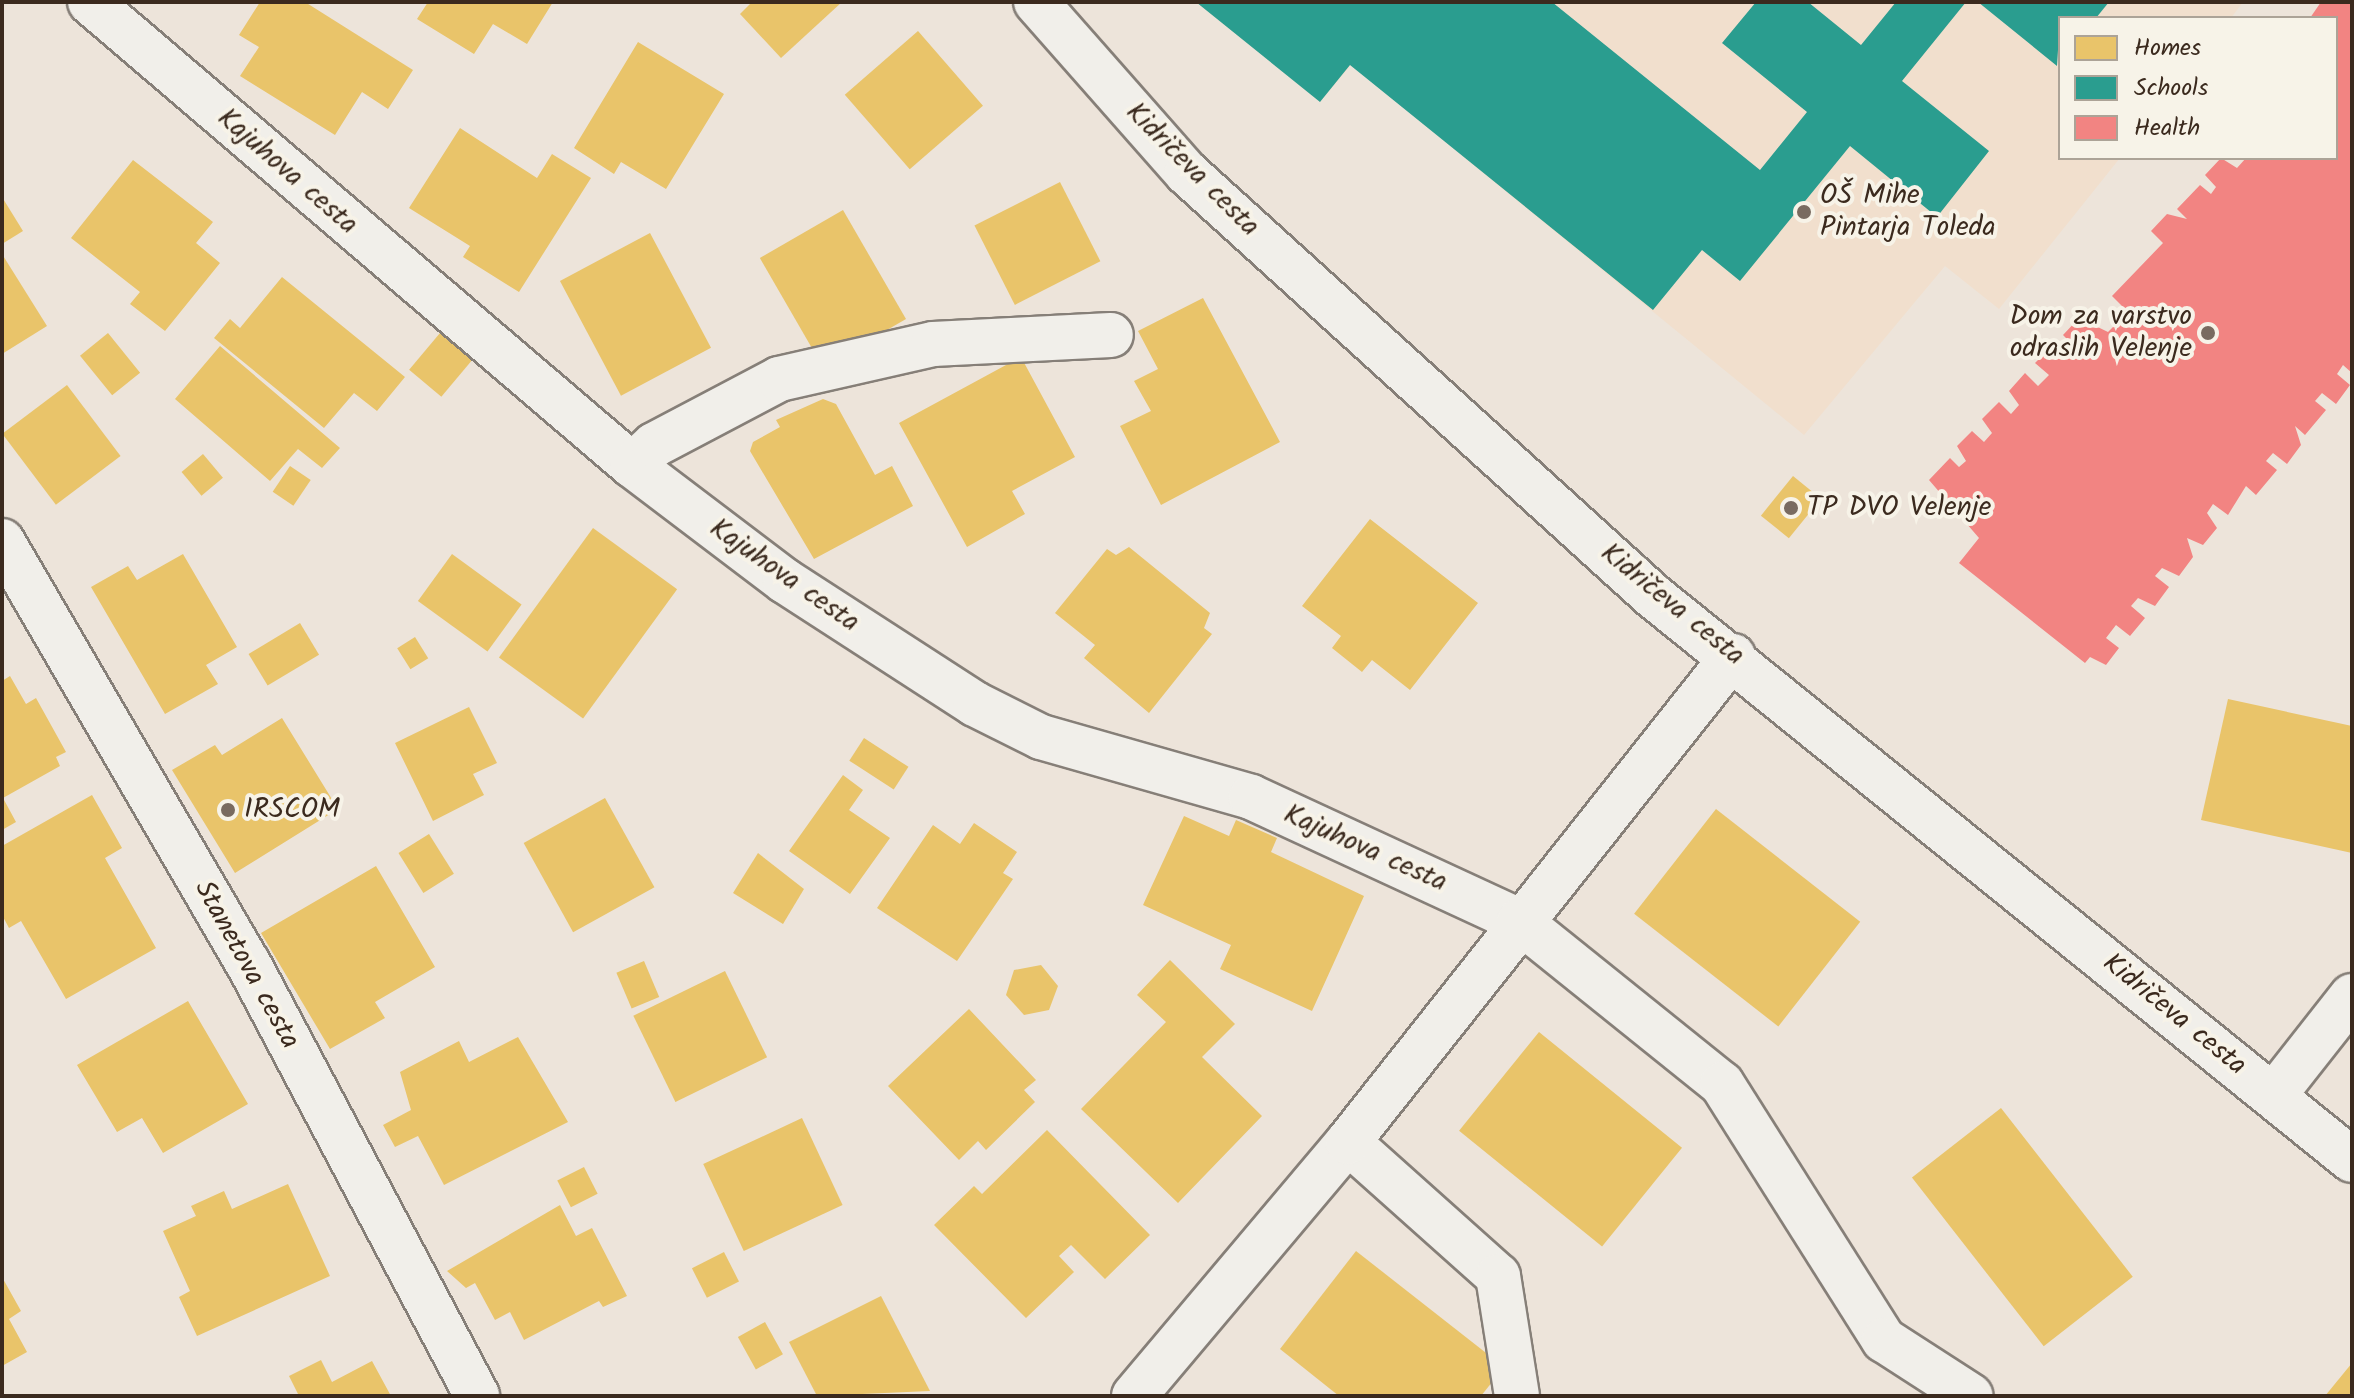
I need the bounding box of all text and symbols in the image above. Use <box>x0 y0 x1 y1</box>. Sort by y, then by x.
legend <box>2058 16 2338 160</box>
text: Homes <box>2134 29 2201 68</box>
text: Schools <box>2134 69 2208 108</box>
street label: Kidričeva cesta <box>1118 96 1266 244</box>
street label: Kajuhova cesta <box>210 102 364 242</box>
text: Health <box>2134 109 2200 148</box>
place label: OŠ Mihe Pintarja Toleda <box>1820 179 1996 245</box>
marker: OŠ Mihe Pintarja Toleda <box>1795 203 1813 221</box>
place label: Dom za varstvo odraslih Velenje <box>2010 300 2192 366</box>
marker: Dom za varstvo odraslih Velenje <box>2199 324 2217 342</box>
place label: TP DVO Velenje <box>1807 491 1991 525</box>
marker: TP DVO Velenje <box>1782 499 1800 517</box>
street label: Kajuhova cesta <box>703 512 865 640</box>
street label: Kidričeva cesta <box>1593 537 1751 673</box>
place label: IRSCOM <box>244 793 340 827</box>
street label: Kajuhova cesta <box>1278 798 1452 900</box>
marker: IRSCOM <box>219 801 237 819</box>
street label: Stanetova cesta <box>186 875 306 1055</box>
street label: Kidričeva cesta <box>2095 947 2253 1083</box>

